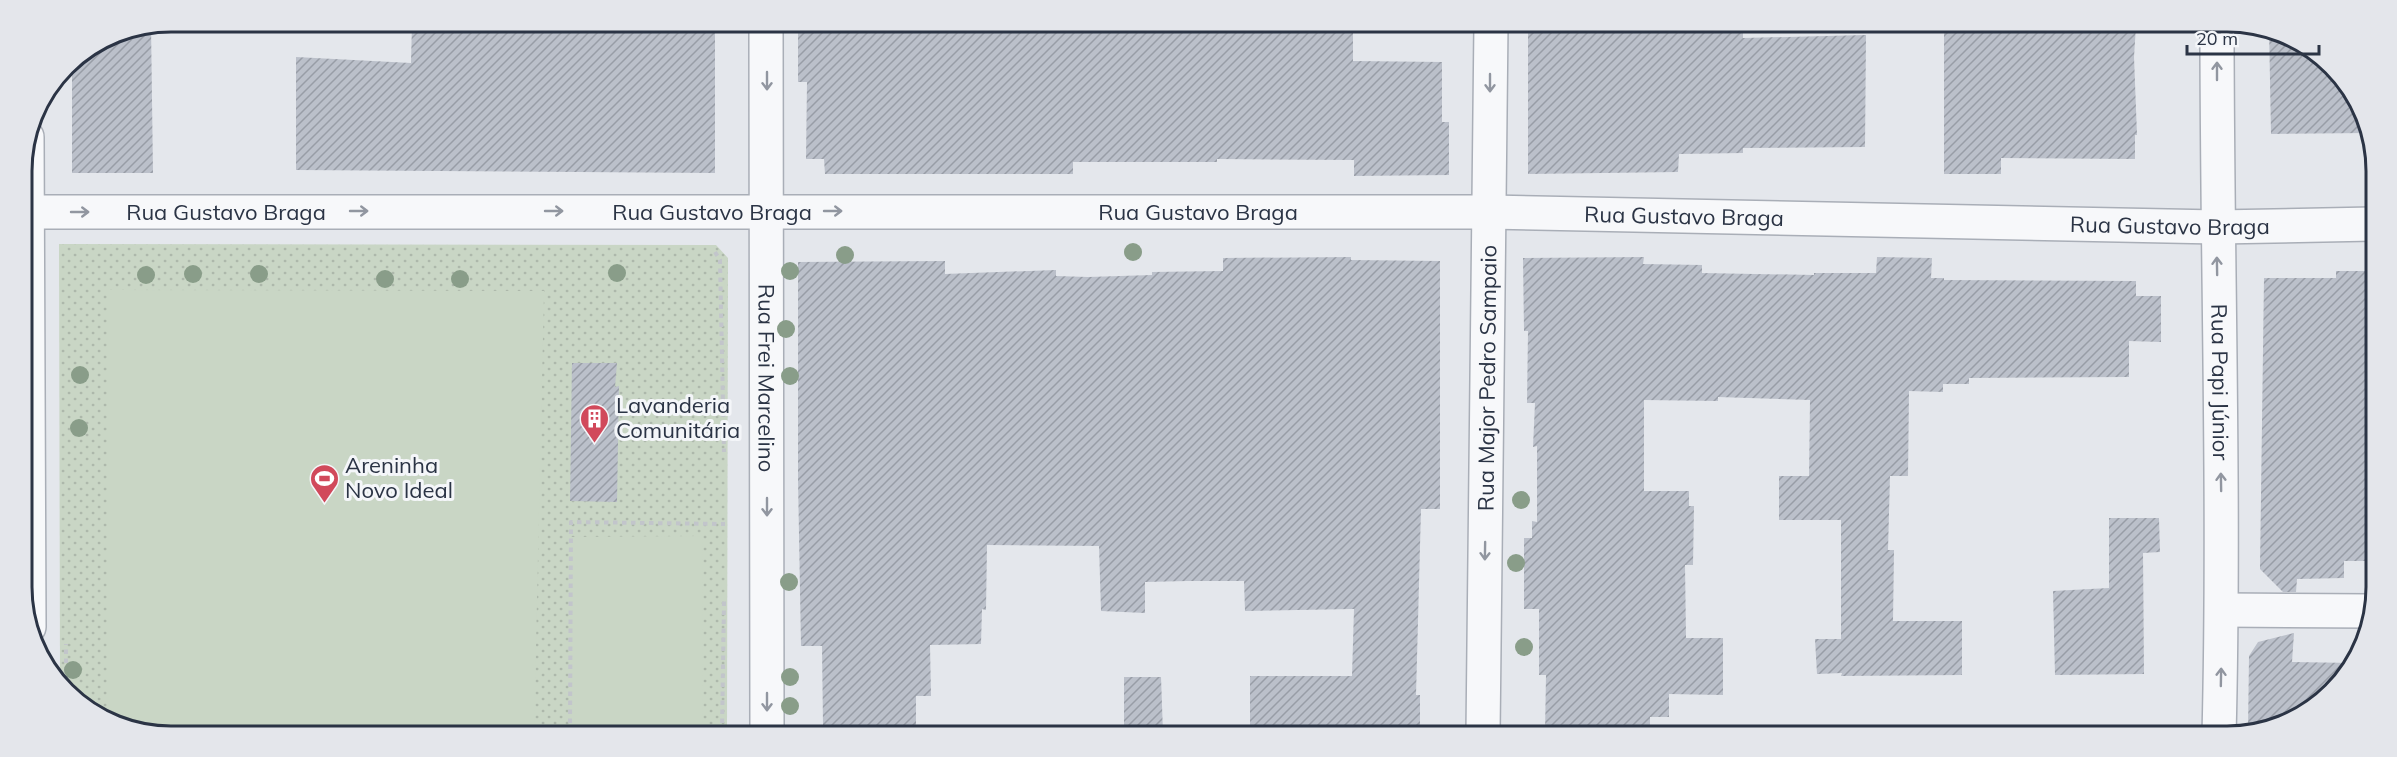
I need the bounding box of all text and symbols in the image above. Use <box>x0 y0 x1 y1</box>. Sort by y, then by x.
scale bar <box>2187 18 2319 56</box>
text: 20 m <box>2196 27 2238 50</box>
one-way arrow <box>2211 62 2223 82</box>
one-way arrow <box>761 70 773 90</box>
one-way arrow <box>1484 72 1496 92</box>
street label: Rua Gustavo Braga <box>126 198 326 226</box>
street label: Rua Gustavo Braga <box>612 198 812 226</box>
street label: Rua Gustavo Braga <box>1098 198 1298 226</box>
street label: Rua Gustavo Braga <box>1584 200 1784 232</box>
one-way arrow <box>349 205 369 217</box>
one-way arrow <box>544 205 564 217</box>
one-way arrow <box>823 205 843 217</box>
one-way arrow <box>70 206 90 218</box>
street label: Rua Gustavo Braga <box>2070 210 2270 241</box>
street label: Rua Major Pedro Sampaio <box>1472 245 1503 511</box>
one-way arrow <box>2211 257 2223 277</box>
street label: Rua Frei Marcelino <box>752 284 781 472</box>
street label: Rua Papi Júnior <box>2205 303 2235 460</box>
place label: Lavanderia Comunitária <box>616 391 740 444</box>
building icon: Lavanderia Comunitária <box>579 402 611 444</box>
place label: Areninha Novo Ideal <box>345 451 453 504</box>
sports icon: Areninha Novo Ideal <box>308 462 340 504</box>
one-way arrow <box>2215 473 2226 493</box>
one-way arrow <box>761 496 773 516</box>
one-way arrow <box>1480 540 1491 560</box>
one-way arrow <box>2215 668 2227 688</box>
one-way arrow <box>761 691 773 711</box>

